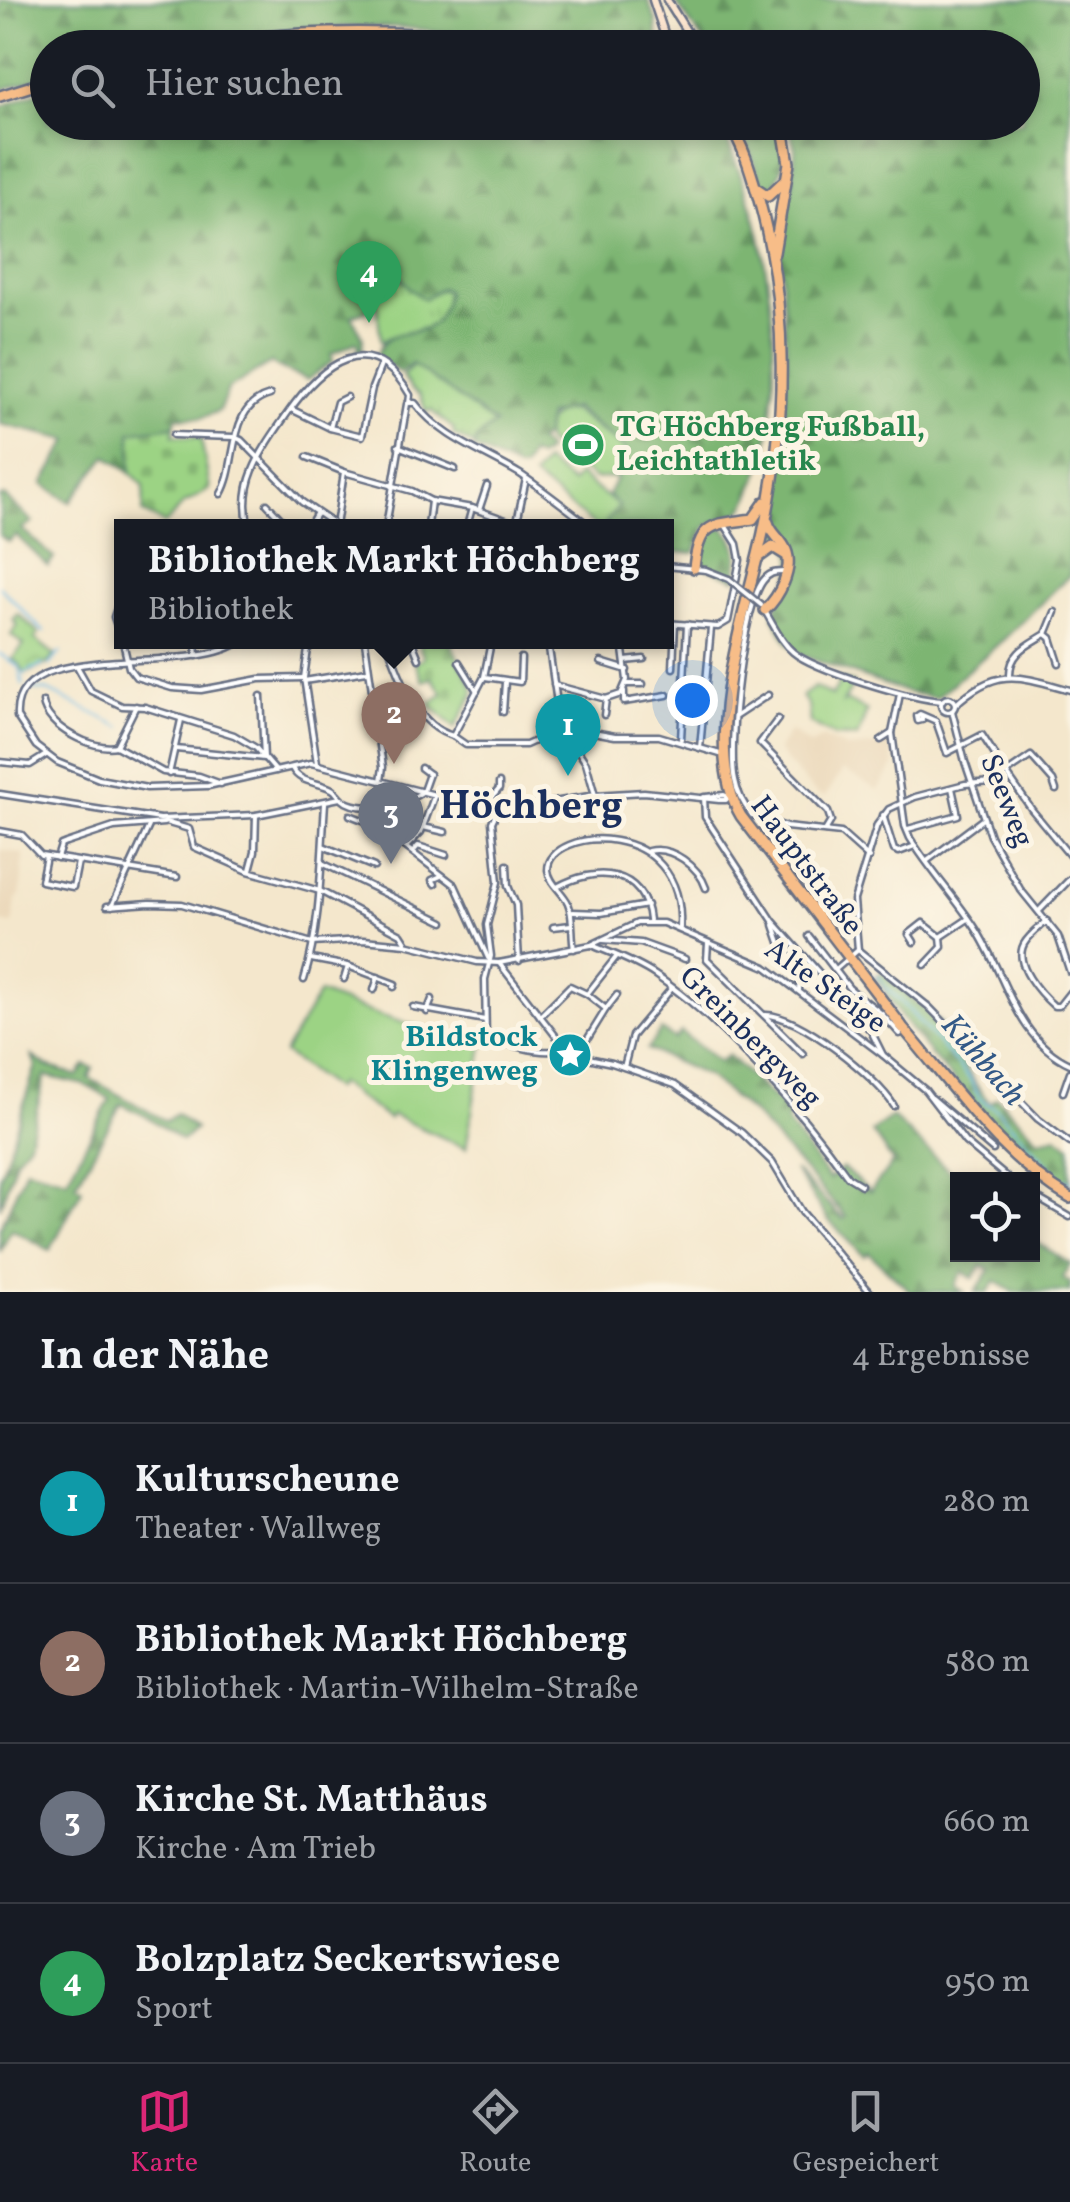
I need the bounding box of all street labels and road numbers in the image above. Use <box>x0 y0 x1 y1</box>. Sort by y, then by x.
street label: Seeweg <box>968 748 1044 854</box>
street label: Hauptstraße <box>740 787 872 945</box>
street label: Alte Steige <box>756 930 894 1044</box>
street label: Greinbergweg <box>669 957 831 1119</box>

